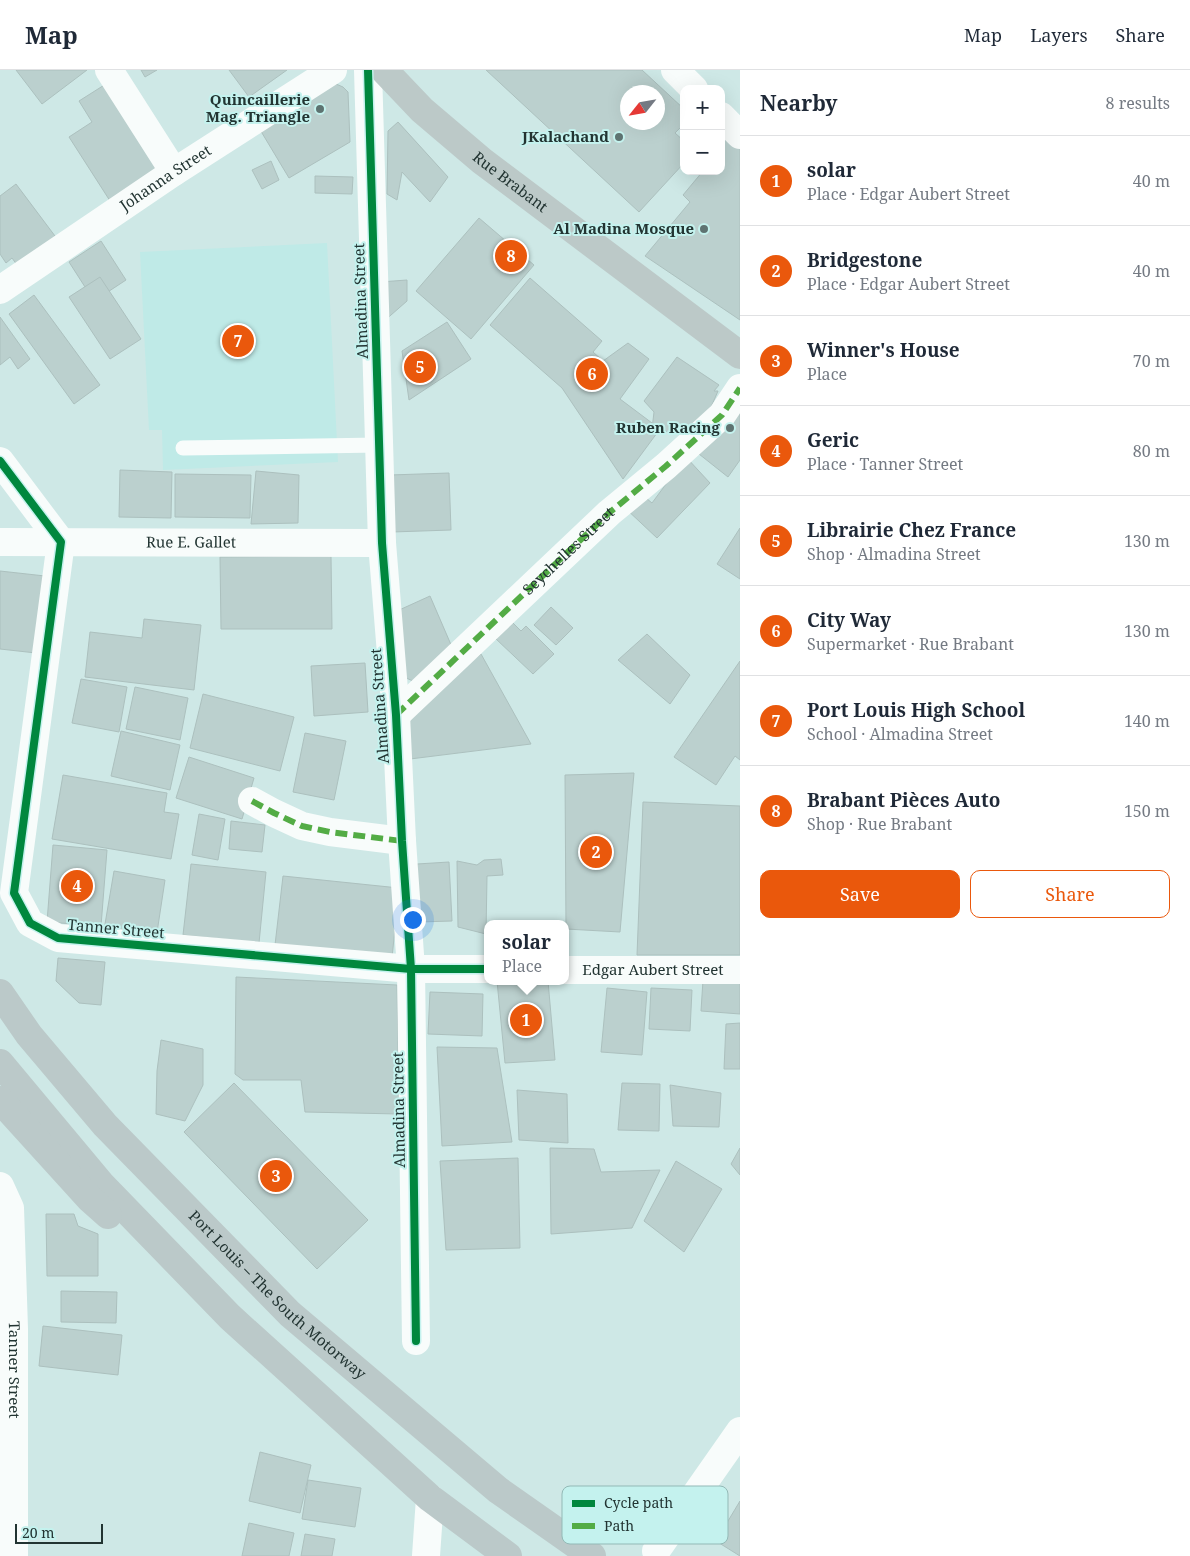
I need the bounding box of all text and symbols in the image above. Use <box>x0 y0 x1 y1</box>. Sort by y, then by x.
text: Map <box>25 18 78 51</box>
text: Map <box>964 23 1002 47</box>
text: Layers <box>1030 23 1088 47</box>
text: Share <box>1116 23 1165 47</box>
north arrow <box>620 85 665 130</box>
map controls <box>680 85 725 175</box>
button: + <box>680 85 725 130</box>
place label: Quincaillerie Mag. Triangle <box>206 89 310 126</box>
text: Nearby <box>760 89 838 117</box>
text: 8 results <box>1106 92 1170 114</box>
marker: Quincaillerie Mag. Triangle <box>314 103 326 115</box>
place label: JKalachand <box>521 126 609 146</box>
button: − <box>680 130 725 175</box>
marker: JKalachand <box>613 131 625 143</box>
street label: Johanna Street <box>115 140 215 215</box>
street label: Rue Brabant <box>469 147 552 216</box>
text: solar <box>807 157 856 183</box>
text: 1 <box>771 170 781 192</box>
text: 40 m <box>1133 170 1170 192</box>
text: Place · Edgar Aubert Street <box>807 183 1010 205</box>
place label: Al Madina Mosque <box>553 218 694 238</box>
marker: Al Madina Mosque <box>698 223 710 235</box>
pin: 8 <box>495 237 527 275</box>
street label: Almadina Street <box>348 243 372 359</box>
text: Bridgestone <box>807 247 922 273</box>
text: 2 <box>771 260 781 282</box>
text: 40 m <box>1133 260 1170 282</box>
text: Place · Edgar Aubert Street <box>807 273 1010 295</box>
pin: 7 <box>222 322 254 360</box>
text: Winner's House <box>807 337 960 363</box>
pin: 5 <box>404 348 436 386</box>
text: 3 <box>771 350 781 372</box>
text: 70 m <box>1133 350 1170 372</box>
pin: 6 <box>576 355 608 393</box>
text: Place <box>807 363 847 385</box>
place label: Ruben Racing <box>616 417 721 437</box>
marker: Ruben Racing <box>724 422 736 434</box>
text: Geric <box>807 427 859 453</box>
text: 4 <box>771 440 781 462</box>
text: 80 m <box>1133 440 1170 462</box>
text: Place · Tanner Street <box>807 453 963 475</box>
street label: Seychelles Street <box>518 502 618 599</box>
text: Librairie Chez France <box>807 517 1016 543</box>
text: 5 <box>771 530 781 552</box>
text: 130 m <box>1124 530 1170 552</box>
street label: Rue E. Gallet <box>146 531 236 552</box>
text: Shop · Almadina Street <box>807 543 981 565</box>
text: City Way <box>807 607 891 633</box>
text: 6 <box>771 620 781 642</box>
text: 130 m <box>1124 620 1170 642</box>
text: Supermarket · Rue Brabant <box>807 633 1014 655</box>
street label: Almadina Street <box>365 648 393 764</box>
text: Port Louis High School <box>807 697 1025 723</box>
text: 7 <box>771 710 781 732</box>
text: 140 m <box>1124 710 1170 732</box>
text: School · Almadina Street <box>807 723 993 745</box>
text: Brabant Pièces Auto <box>807 787 1000 813</box>
text: 8 <box>771 800 781 822</box>
text: 150 m <box>1124 800 1170 822</box>
text: Shop · Rue Brabant <box>807 813 952 835</box>
pin: 2 <box>580 833 612 871</box>
pin: 4 <box>61 867 93 905</box>
button: Save <box>760 870 960 918</box>
button: Share <box>970 870 1170 918</box>
your location <box>400 907 426 933</box>
street label: Tanner Street <box>67 914 165 942</box>
popup <box>484 920 569 985</box>
text: solar <box>502 929 551 955</box>
text: Place <box>502 955 542 977</box>
street label: Edgar Aubert Street <box>582 959 724 979</box>
pin: 1 <box>510 1001 542 1039</box>
street label: Almadina Street <box>387 1052 409 1168</box>
pin: 3 <box>260 1157 292 1195</box>
street label: Port Louis – The South Motorway <box>185 1205 371 1384</box>
street label: Tanner Street <box>5 1321 25 1419</box>
legend <box>562 1486 728 1544</box>
text: Cycle path <box>604 1493 673 1512</box>
text: Path <box>604 1516 634 1535</box>
scale bar <box>15 1521 102 1544</box>
text: 20 m <box>22 1523 55 1542</box>

